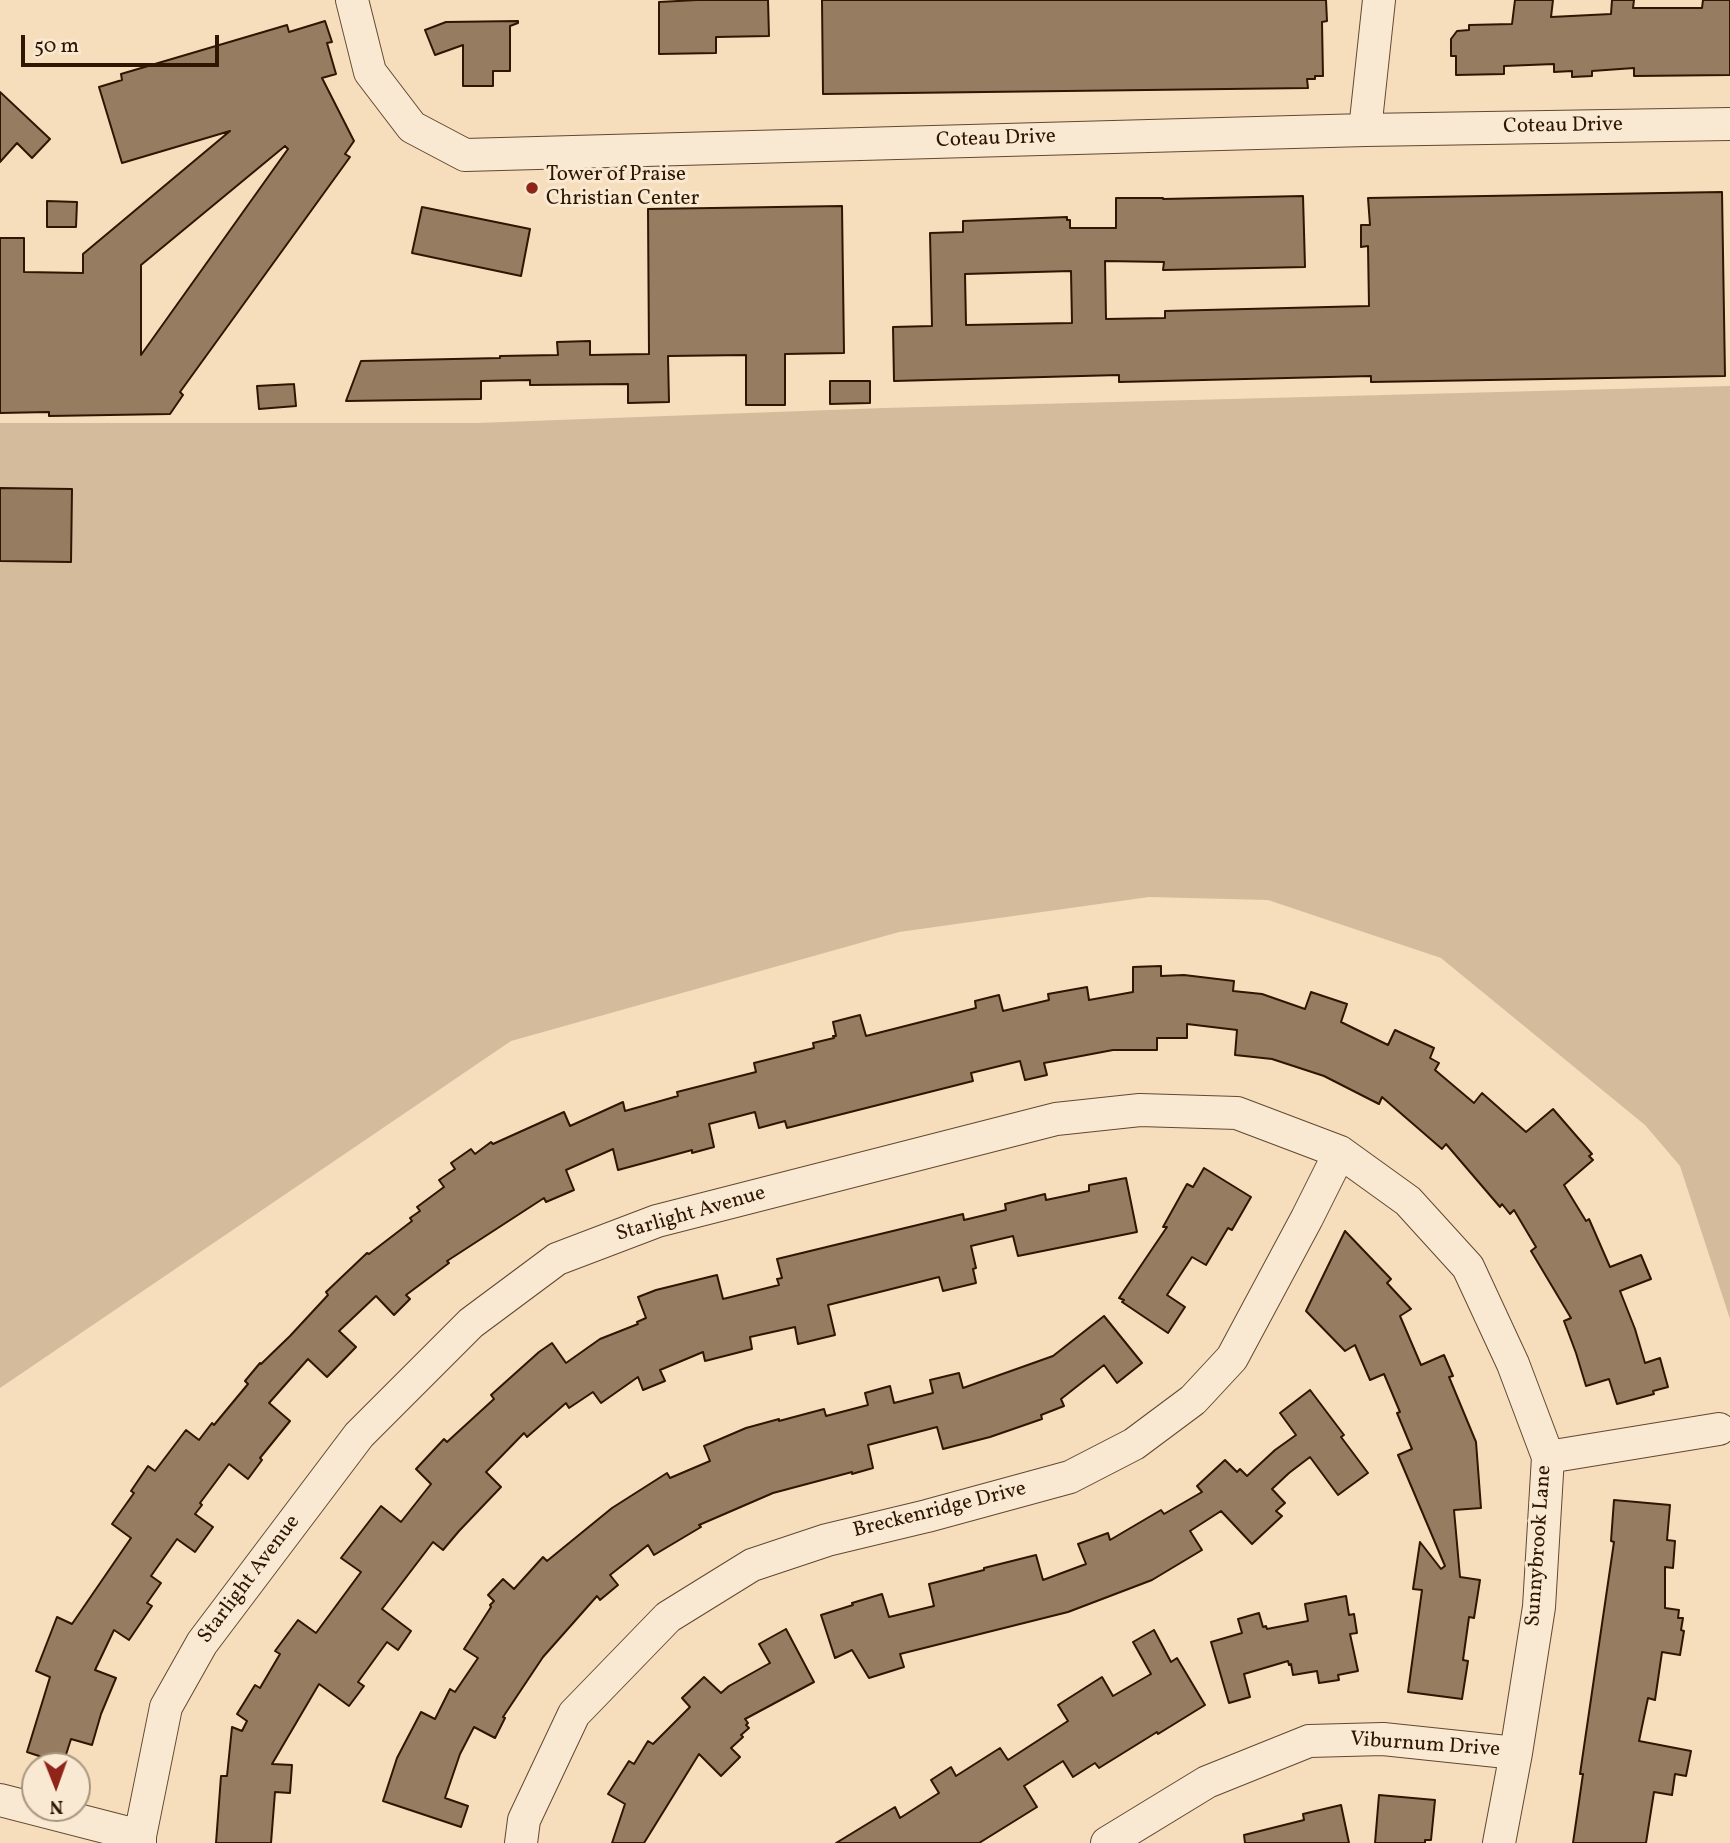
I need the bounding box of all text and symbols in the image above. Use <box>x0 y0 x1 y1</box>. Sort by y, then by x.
scale bar <box>24 21 222 65</box>
text: 50 m <box>34 32 79 61</box>
street label: Coteau Drive <box>1503 113 1623 141</box>
street label: Coteau Drive <box>936 125 1056 155</box>
place label: Tower of Praise Christian Center <box>546 163 699 213</box>
marker: Tower of Praise Christian Center <box>524 180 540 196</box>
street label: Starlight Avenue <box>613 1182 769 1248</box>
street label: Sunnybrook Lane <box>1522 1464 1558 1628</box>
street label: Breckenridge Drive <box>851 1477 1029 1545</box>
street label: Starlight Avenue <box>193 1511 307 1649</box>
street label: Viburnum Drive <box>1349 1728 1501 1764</box>
north arrow <box>21 1752 91 1822</box>
text: N <box>49 1793 63 1819</box>

